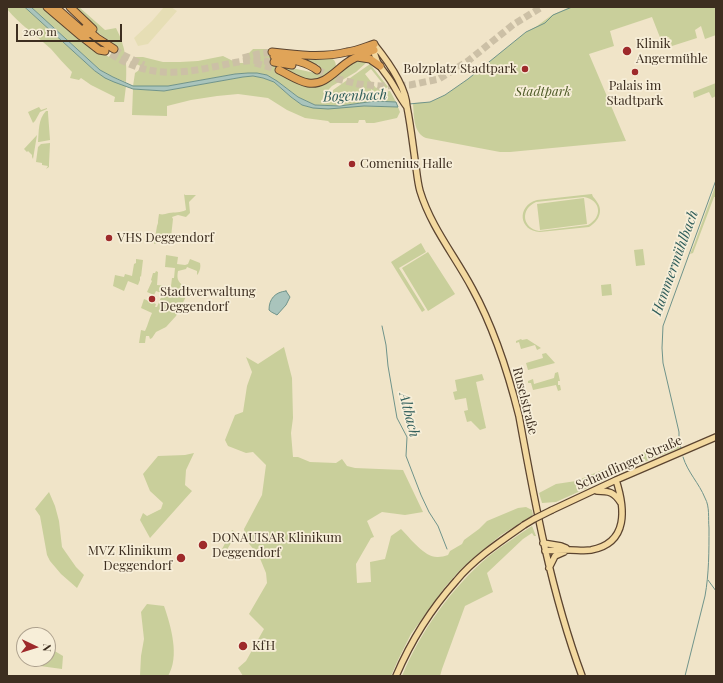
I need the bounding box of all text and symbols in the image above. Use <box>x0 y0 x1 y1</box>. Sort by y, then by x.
scale bar <box>18 16 124 42</box>
text: 200 m <box>23 23 57 39</box>
place label: Klinik Angermühle <box>636 36 708 67</box>
marker: Klinik Angermühle <box>621 45 633 57</box>
place label: Bolzplatz Stadtpark <box>403 61 517 77</box>
marker: Bolzplatz Stadtpark <box>520 64 530 74</box>
marker: Palais im Stadtpark <box>630 67 640 77</box>
place label: Palais im Stadtpark <box>607 78 663 109</box>
park label: Stadtpark <box>515 84 571 100</box>
water label: Bogenbach <box>323 86 387 106</box>
place label: Comenius Halle <box>360 156 452 172</box>
marker: Comenius Halle <box>347 159 357 169</box>
water label: Hammermühlbach <box>648 208 702 318</box>
place label: VHS Deggendorf <box>117 230 214 246</box>
marker: VHS Deggendorf <box>104 233 114 243</box>
place label: Stadtverwaltung Deggendorf <box>160 284 256 315</box>
marker: Stadtverwaltung Deggendorf <box>147 294 157 304</box>
street label: Ruselstraße <box>509 366 541 436</box>
water label: Altbach <box>395 391 423 439</box>
street label: Schauflinger Straße <box>573 433 685 493</box>
place label: DONAUISAR Klinikum Deggendorf <box>212 530 342 561</box>
marker: DONAUISAR Klinikum Deggendorf <box>197 539 209 551</box>
place label: MVZ Klinikum Deggendorf <box>88 543 172 574</box>
marker: MVZ Klinikum Deggendorf <box>175 552 187 564</box>
north arrow <box>16 627 56 667</box>
place label: KfH <box>252 638 275 654</box>
marker: KfH <box>237 640 249 652</box>
text: N <box>40 643 55 652</box>

